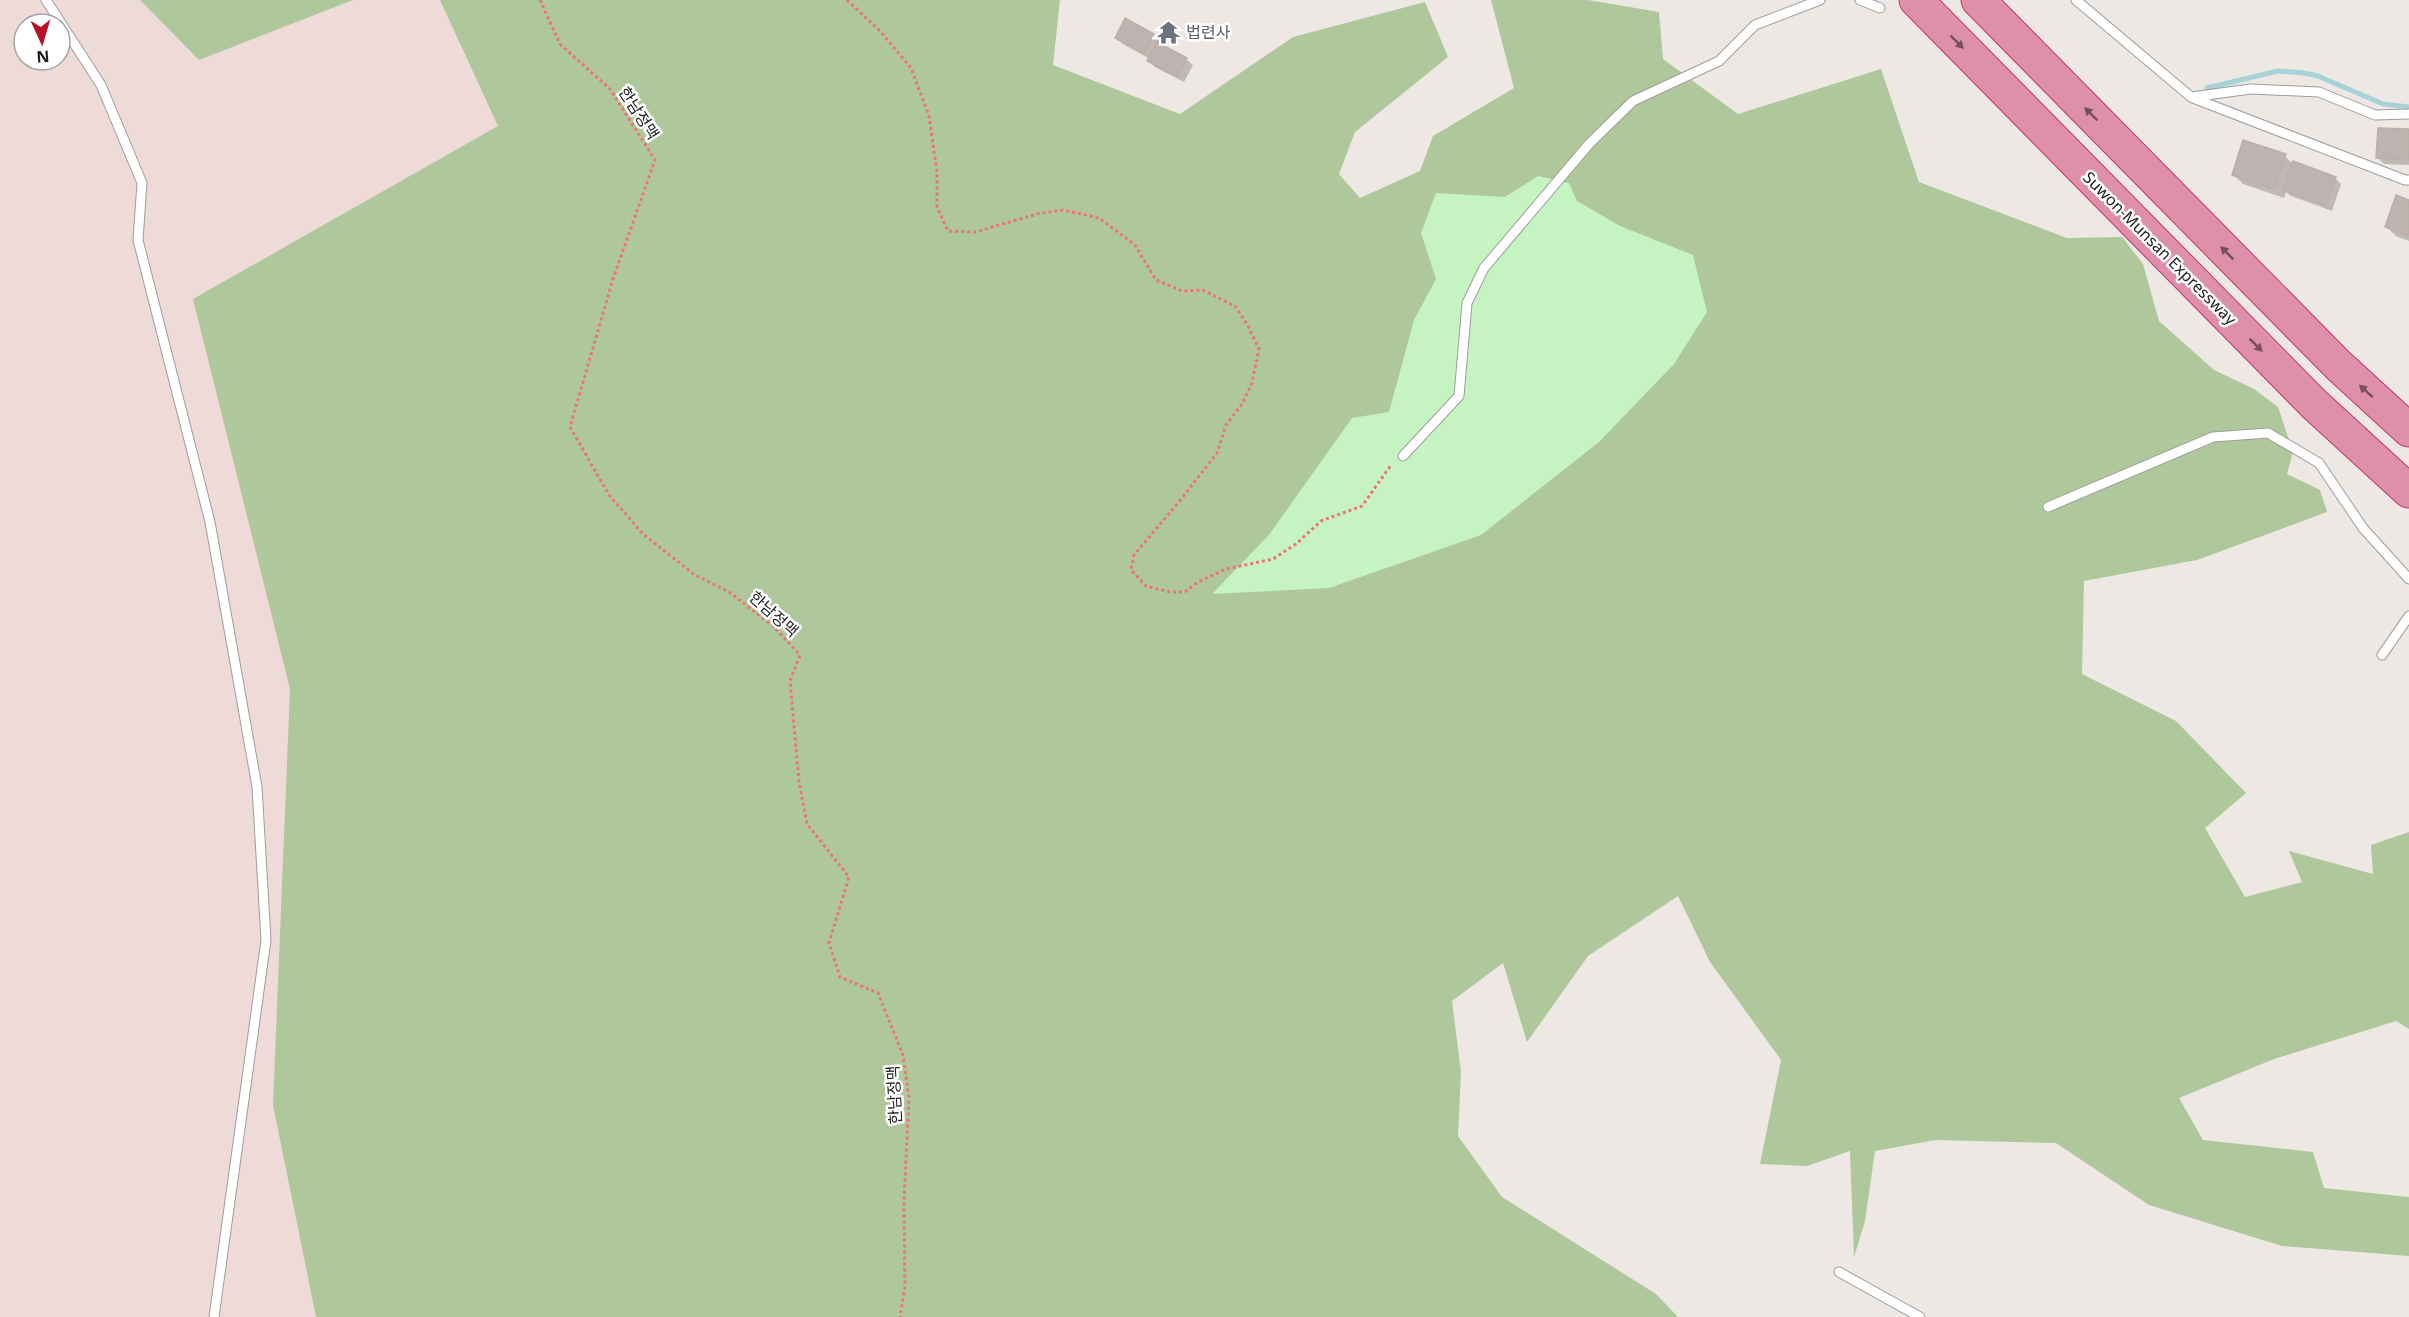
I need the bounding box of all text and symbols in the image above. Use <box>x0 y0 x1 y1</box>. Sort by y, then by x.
north arrow <box>12 12 72 72</box>
temple icon: 법련사 <box>1155 19 1181 45</box>
place label: 법련사 <box>1186 21 1230 43</box>
one-way arrow <box>1950 34 1964 48</box>
text: N <box>36 46 50 68</box>
street label: 한남정맥 <box>614 82 664 144</box>
one-way arrow <box>2084 108 2098 122</box>
street label: Suwon-Munsan Expressway <box>2079 167 2242 330</box>
one-way arrow <box>2221 247 2235 261</box>
one-way arrow <box>2249 338 2263 352</box>
one-way arrow <box>2359 384 2373 398</box>
street label: 한남정맥 <box>745 586 803 642</box>
street label: 한남정맥 <box>881 1065 907 1125</box>

